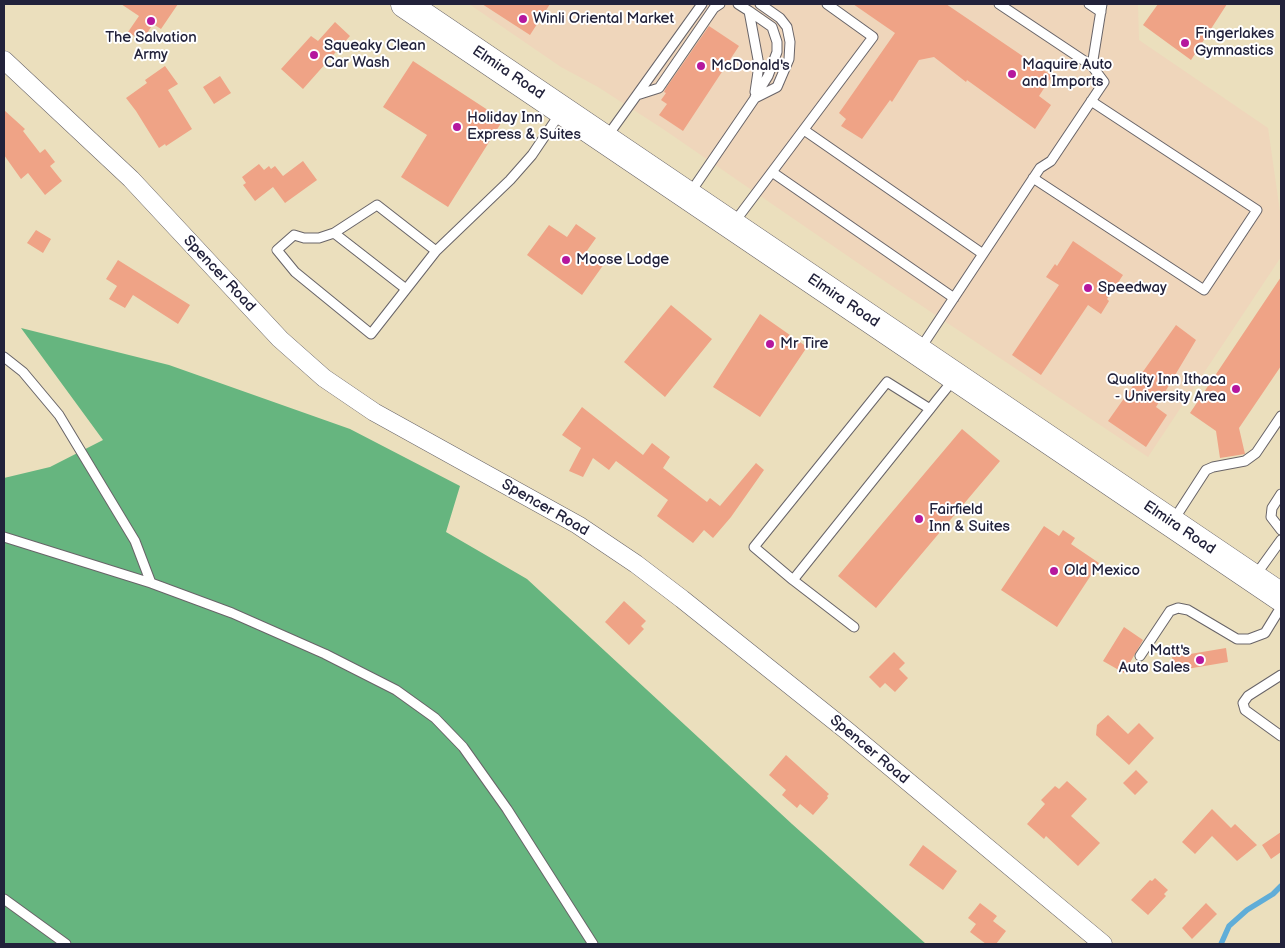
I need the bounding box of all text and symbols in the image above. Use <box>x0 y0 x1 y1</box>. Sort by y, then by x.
place label: Winli Oriental Market <box>533 10 674 28</box>
marker: Winli Oriental Market <box>517 13 529 25</box>
marker: The Salvation Army <box>145 15 157 27</box>
place label: Fingerlakes Gymnastics <box>1195 25 1274 60</box>
place label: The Salvation Army <box>105 29 197 64</box>
place label: Squeaky Clean Car Wash <box>324 37 426 72</box>
marker: Fingerlakes Gymnastics <box>1179 37 1191 49</box>
street label: Elmira Road <box>469 42 547 104</box>
marker: Squeaky Clean Car Wash <box>308 49 320 61</box>
place label: Maquire Auto and Imports <box>1022 56 1112 91</box>
place label: McDonald's <box>711 57 790 75</box>
marker: McDonald's <box>695 60 707 72</box>
marker: Maquire Auto and Imports <box>1006 68 1018 80</box>
place label: Holiday Inn Express & Suites <box>467 109 581 144</box>
marker: Holiday Inn Express & Suites <box>451 121 463 133</box>
street label: Spencer Road <box>179 232 259 316</box>
place label: Moose Lodge <box>576 251 669 269</box>
marker: Moose Lodge <box>560 254 572 266</box>
street label: Elmira Road <box>804 270 882 332</box>
place label: Speedway <box>1098 279 1167 297</box>
marker: Speedway <box>1082 282 1094 294</box>
place label: Mr Tire <box>780 335 828 353</box>
marker: Mr Tire <box>764 338 776 350</box>
place label: Quality Inn Ithaca - University Area <box>1107 371 1226 406</box>
marker: Quality Inn Ithaca - University Area <box>1230 383 1242 395</box>
street label: Spencer Road <box>498 476 592 540</box>
street label: Elmira Road <box>1140 497 1218 559</box>
place label: Fairfield Inn & Suites <box>929 501 1010 536</box>
marker: Fairfield Inn & Suites <box>913 513 925 525</box>
place label: Old Mexico <box>1064 562 1140 580</box>
marker: Old Mexico <box>1048 565 1060 577</box>
place label: Matt's Auto Sales <box>1119 642 1190 677</box>
marker: Matt's Auto Sales <box>1194 654 1206 666</box>
street label: Spencer Road <box>826 712 912 788</box>

